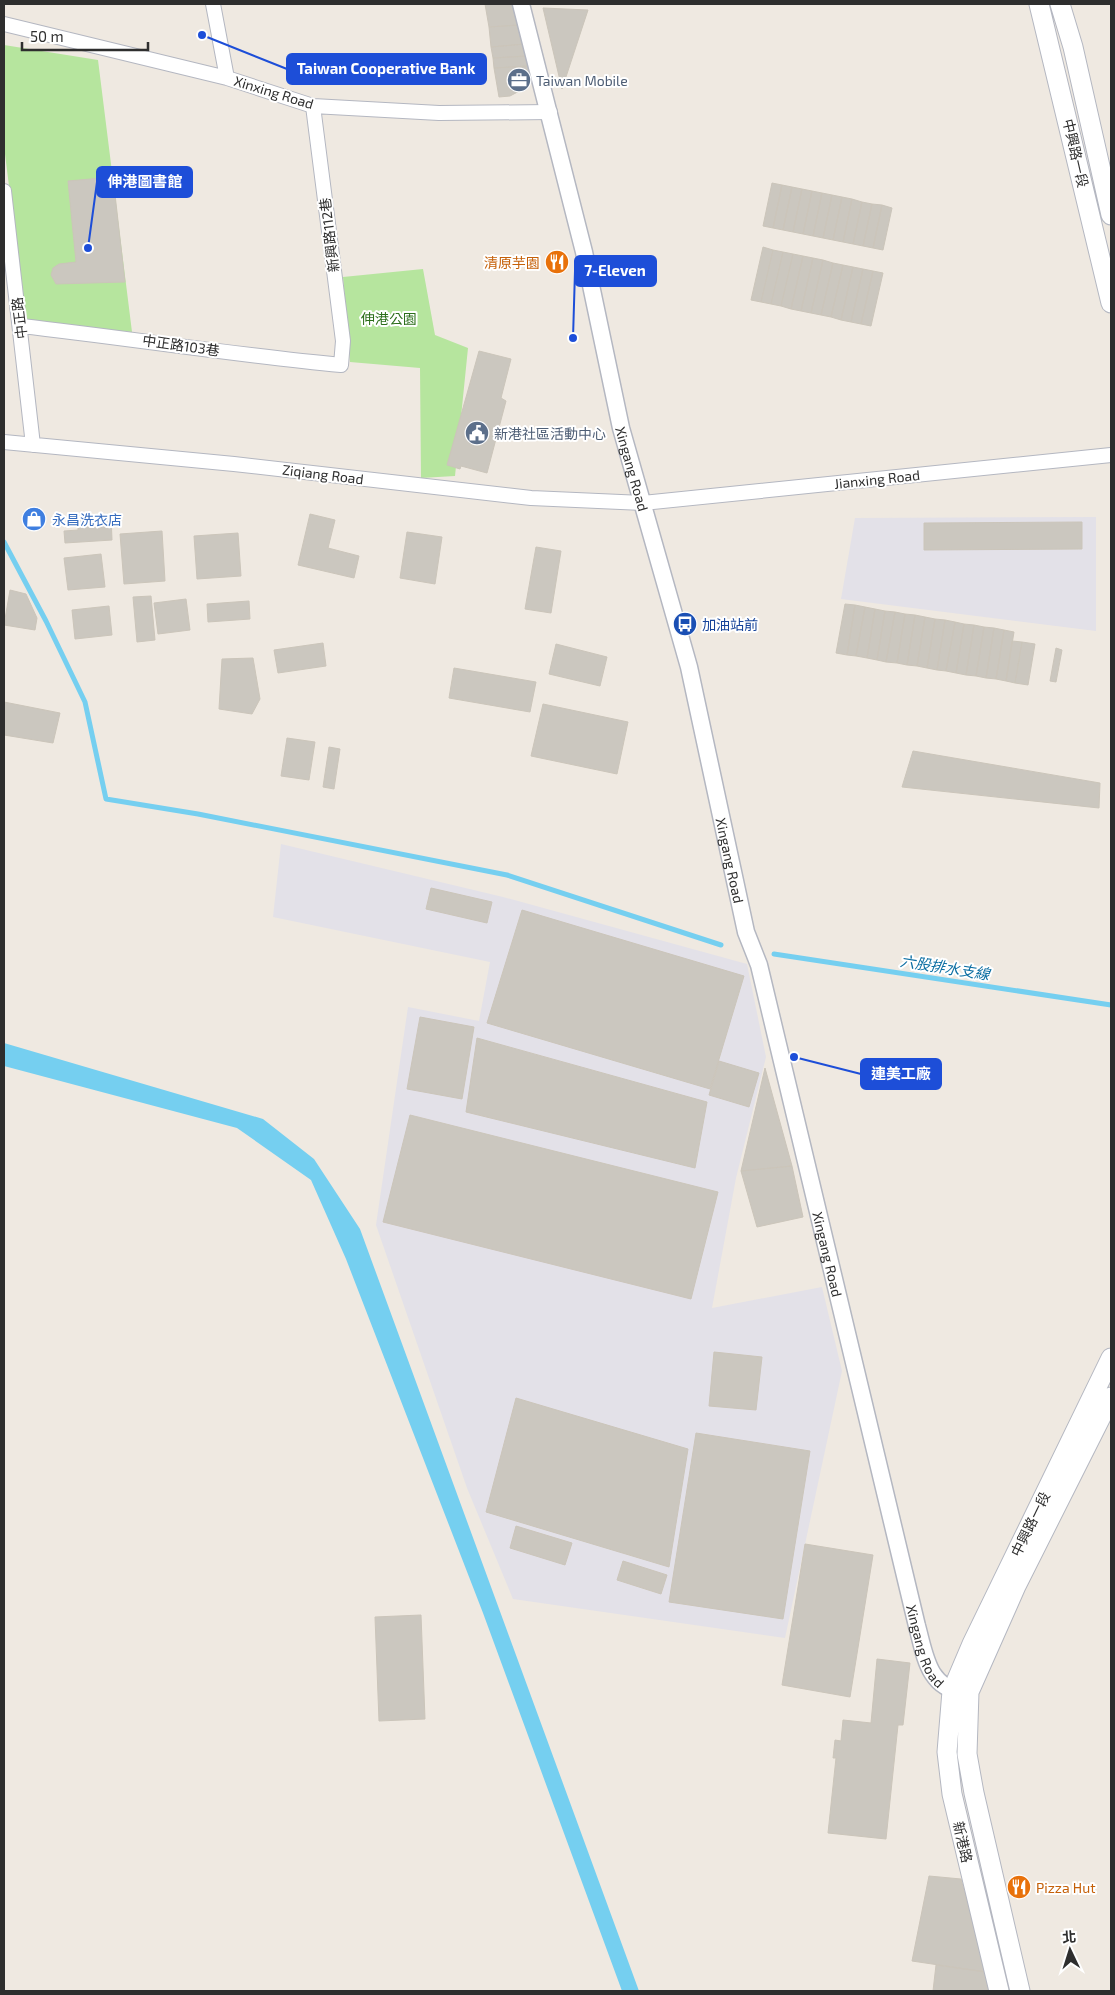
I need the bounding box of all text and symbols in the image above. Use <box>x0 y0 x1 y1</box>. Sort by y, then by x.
scale bar <box>22 20 149 52</box>
text: 50 m <box>30 27 64 45</box>
callout: Taiwan Cooperative Bank <box>287 54 486 84</box>
text: Taiwan Cooperative Bank <box>297 59 476 77</box>
office icon: Taiwan Mobile <box>506 67 532 93</box>
street label: Xinxing Road <box>232 72 316 112</box>
place label: Taiwan Mobile <box>536 72 628 89</box>
street label: 中興路一段 <box>1060 117 1092 189</box>
callout: 伸港圖書館 <box>97 167 192 197</box>
text: 伸港圖書館 <box>107 172 183 190</box>
street label: 新興路112巷 <box>316 197 342 273</box>
restaurant icon: 清原芋園 <box>544 249 570 275</box>
place label: 清原芋園 <box>484 254 540 271</box>
callout: 7-Eleven <box>575 256 656 286</box>
text: 7-Eleven <box>584 261 646 279</box>
street label: 中正路 <box>8 296 30 340</box>
park label: 伸港公園 <box>361 310 417 327</box>
street label: 中正路103巷 <box>141 331 221 359</box>
public building icon: 新港社區活動中心 <box>464 420 490 446</box>
place label: 新港社區活動中心 <box>494 425 606 442</box>
street label: Xingang Road <box>612 425 653 513</box>
street label: Ziqiang Road <box>281 461 365 487</box>
street label: Jianxing Road <box>833 466 921 492</box>
shop icon: 永昌洗衣店 <box>21 506 47 532</box>
place label: 永昌洗衣店 <box>52 511 122 528</box>
bus stop icon: 加油站前 <box>672 611 698 637</box>
place label: 加油站前 <box>702 616 758 633</box>
street label: Xingang Road <box>713 816 748 905</box>
water label: 六股排水支線 <box>899 951 993 983</box>
callout: 連美工廠 <box>861 1059 941 1089</box>
text: 連美工廠 <box>871 1064 931 1082</box>
street label: Xingang Road <box>810 1210 846 1298</box>
street label: 中興路一段 <box>1007 1489 1053 1559</box>
street label: Xingang Road <box>904 1603 948 1691</box>
street label: 新港路 <box>950 1820 976 1864</box>
restaurant icon: Pizza Hut <box>1006 1874 1032 1900</box>
place label: Pizza Hut <box>1036 1879 1096 1896</box>
north arrow <box>1045 1925 1095 1975</box>
text: 北 <box>1061 1928 1077 1946</box>

